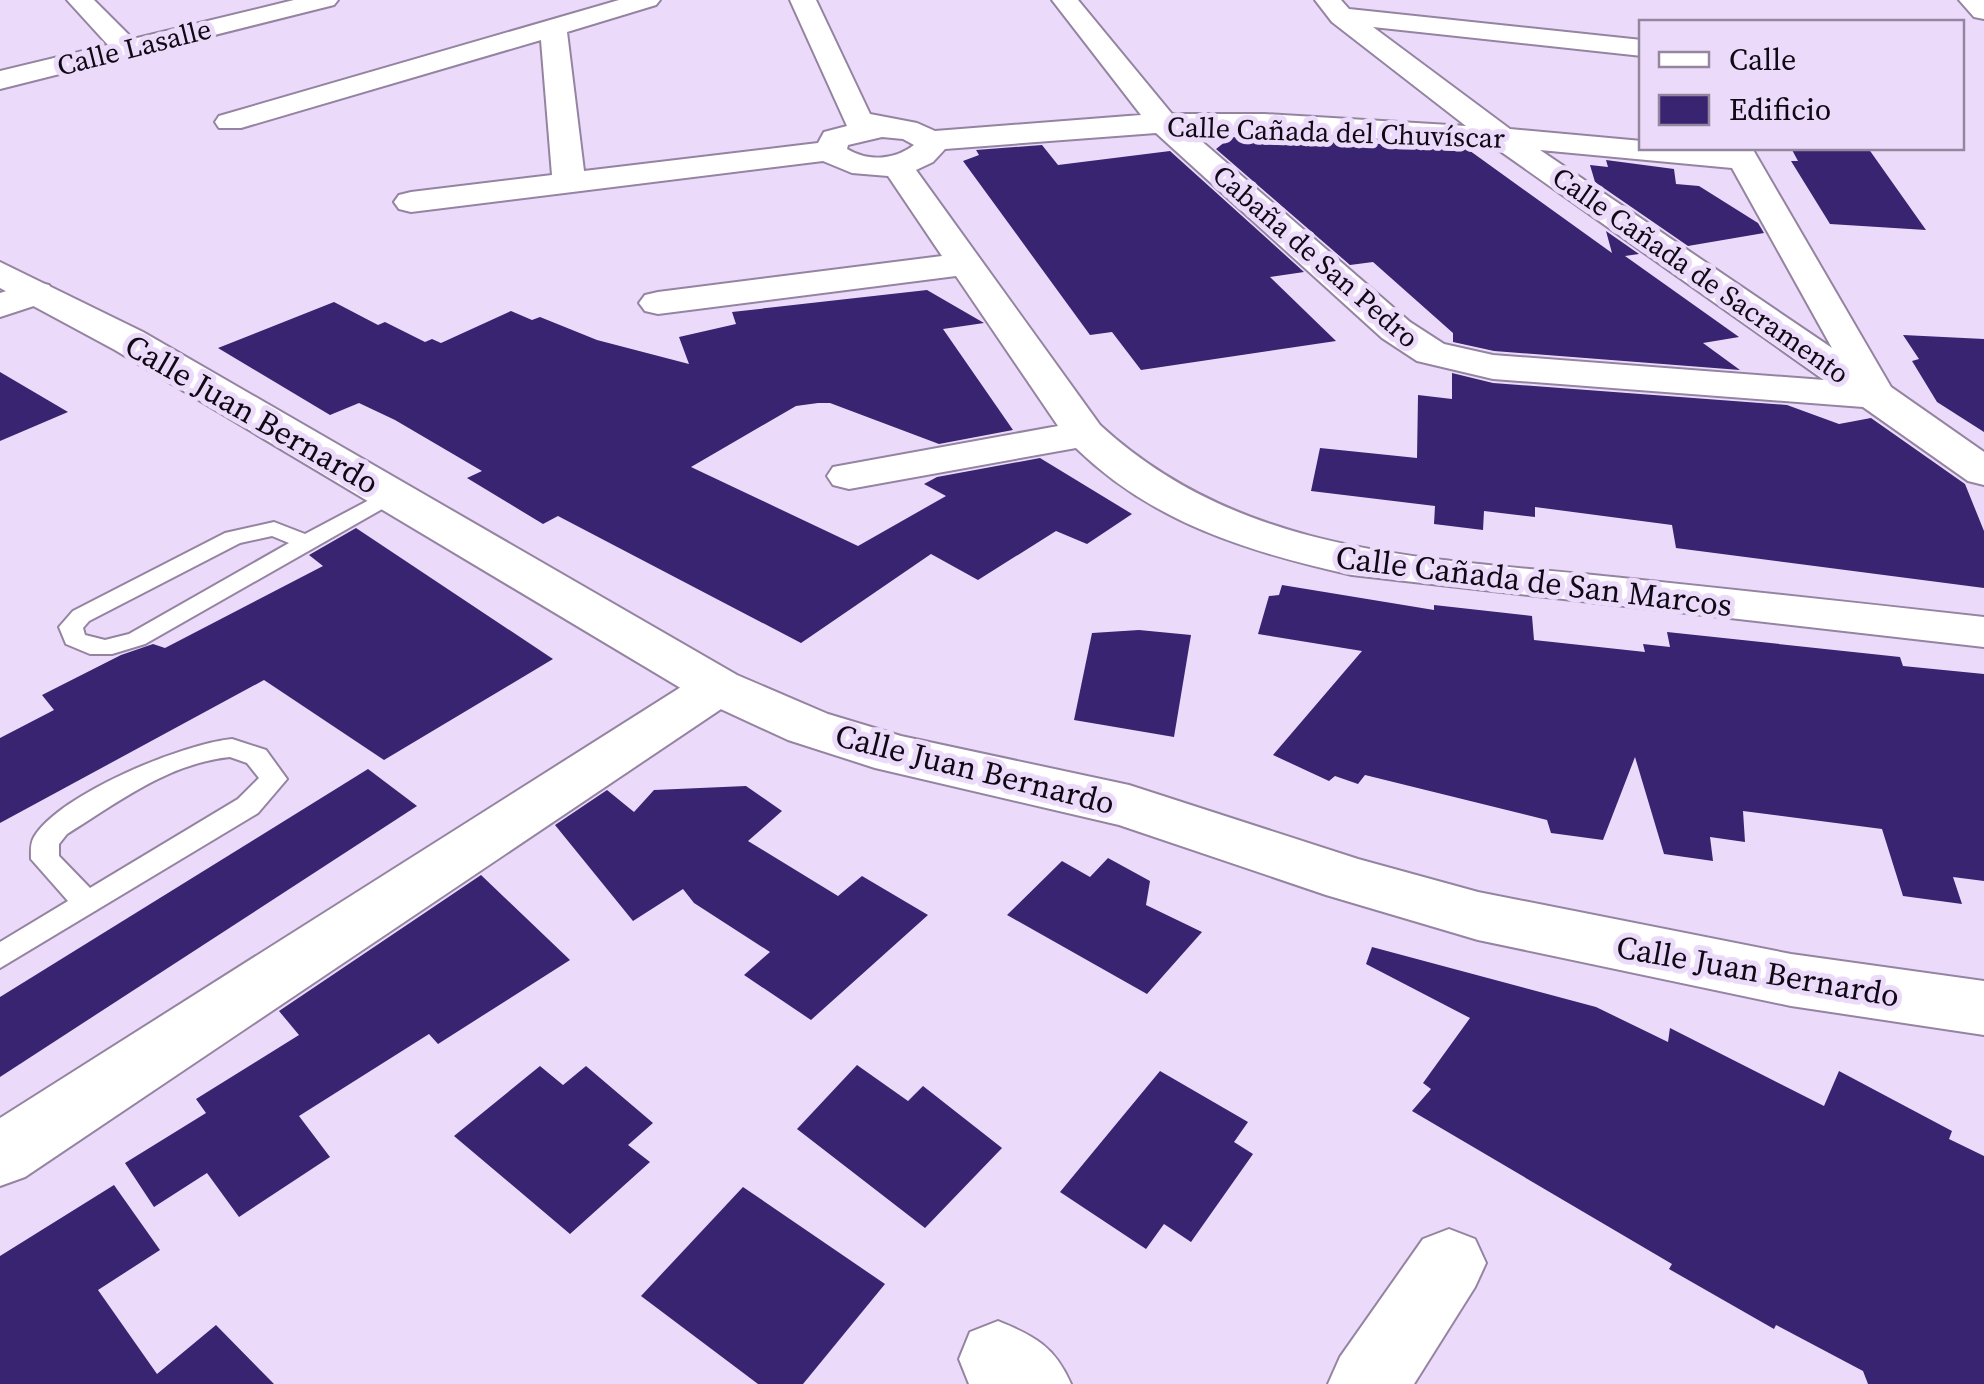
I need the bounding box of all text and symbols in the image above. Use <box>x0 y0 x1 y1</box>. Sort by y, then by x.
street label: Calle Lasalle <box>53 9 215 85</box>
legend <box>1639 20 1964 150</box>
text: Calle <box>1729 39 1796 80</box>
text: Edificio <box>1729 89 1831 130</box>
street label: Calle Cañada del Chuvíscar <box>1166 107 1506 157</box>
street label: Cabaña de San Pedro <box>1205 156 1427 356</box>
street label: Calle Cañada de Sacramento <box>1545 158 1857 392</box>
street label: Calle Juan Bernardo <box>117 323 387 505</box>
street label: Calle Cañada de San Marcos <box>1333 535 1735 627</box>
street label: Calle Juan Bernardo <box>831 713 1119 825</box>
street label: Calle Juan Bernardo <box>1613 924 1903 1018</box>

